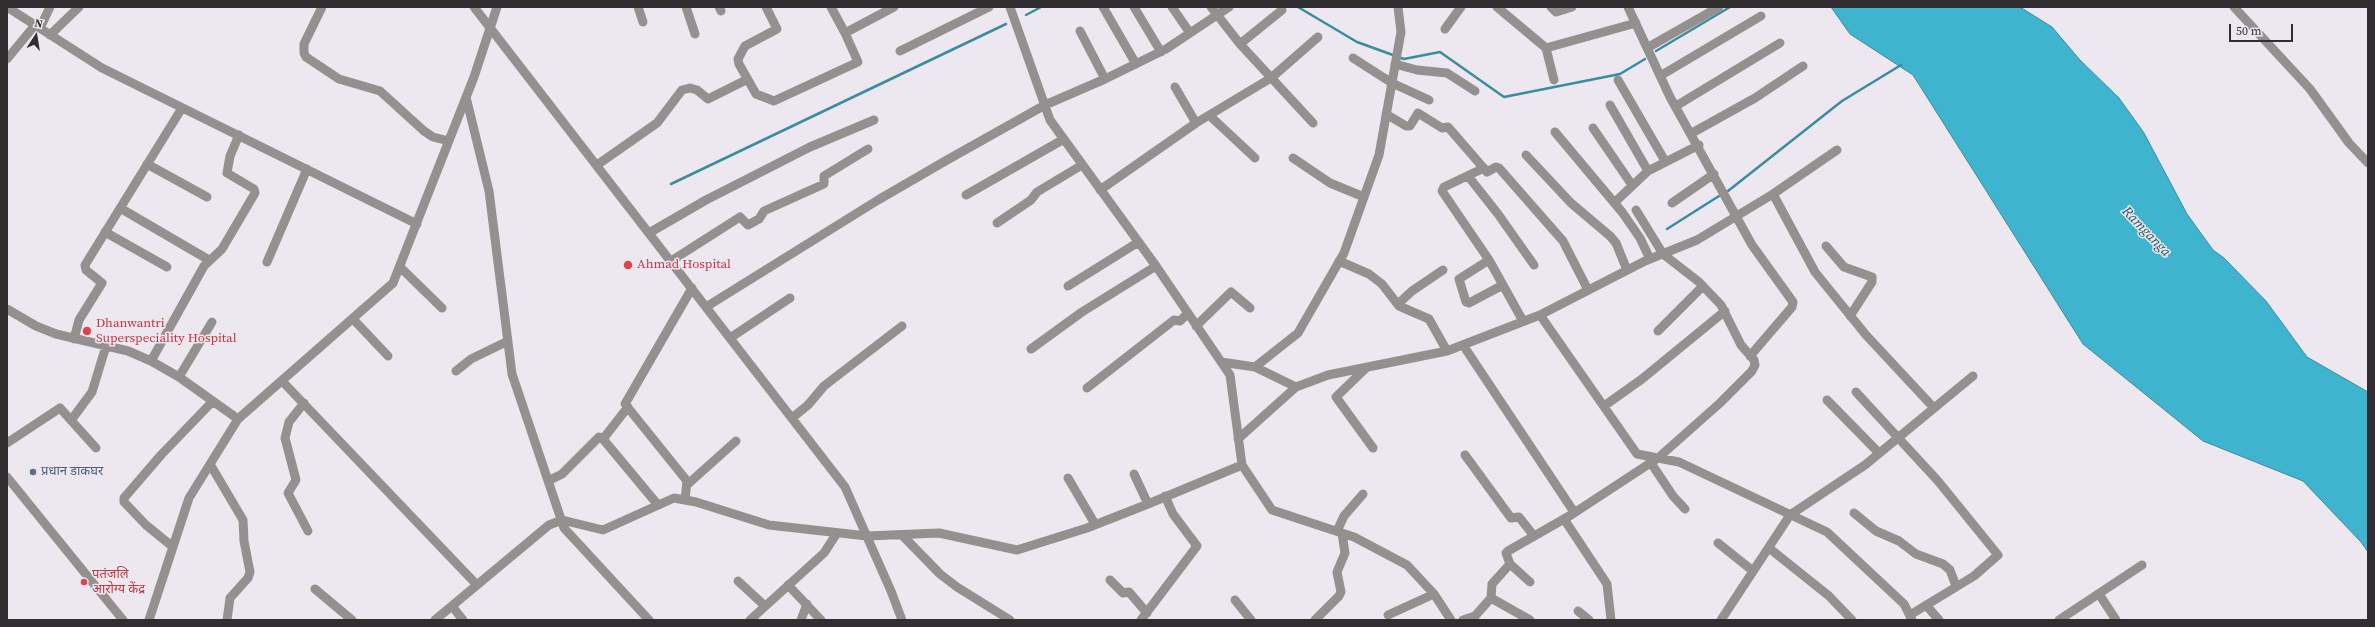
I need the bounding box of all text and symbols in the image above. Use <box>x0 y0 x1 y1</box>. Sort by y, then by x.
north arrow <box>16 16 56 56</box>
text: N <box>33 16 44 32</box>
scale bar <box>2231 16 2295 42</box>
text: 50 m <box>2236 23 2262 39</box>
water label: Ramganga <box>2118 203 2174 261</box>
place label: Ahmad Hospital <box>637 257 731 273</box>
marker: Ahmad Hospital <box>622 259 634 271</box>
place label: Dhanwantri Superspeciality Hospital <box>96 316 237 347</box>
marker: Dhanwantri Superspeciality Hospital <box>81 325 93 337</box>
place label: प्रधान डाकघर <box>41 464 103 480</box>
marker: प्रधान डाकघर <box>28 467 38 477</box>
place label: पतंजलि आरोग्य केंद्र <box>92 567 145 598</box>
marker: पतंजलि आरोग्य केंद्र <box>79 577 89 587</box>

